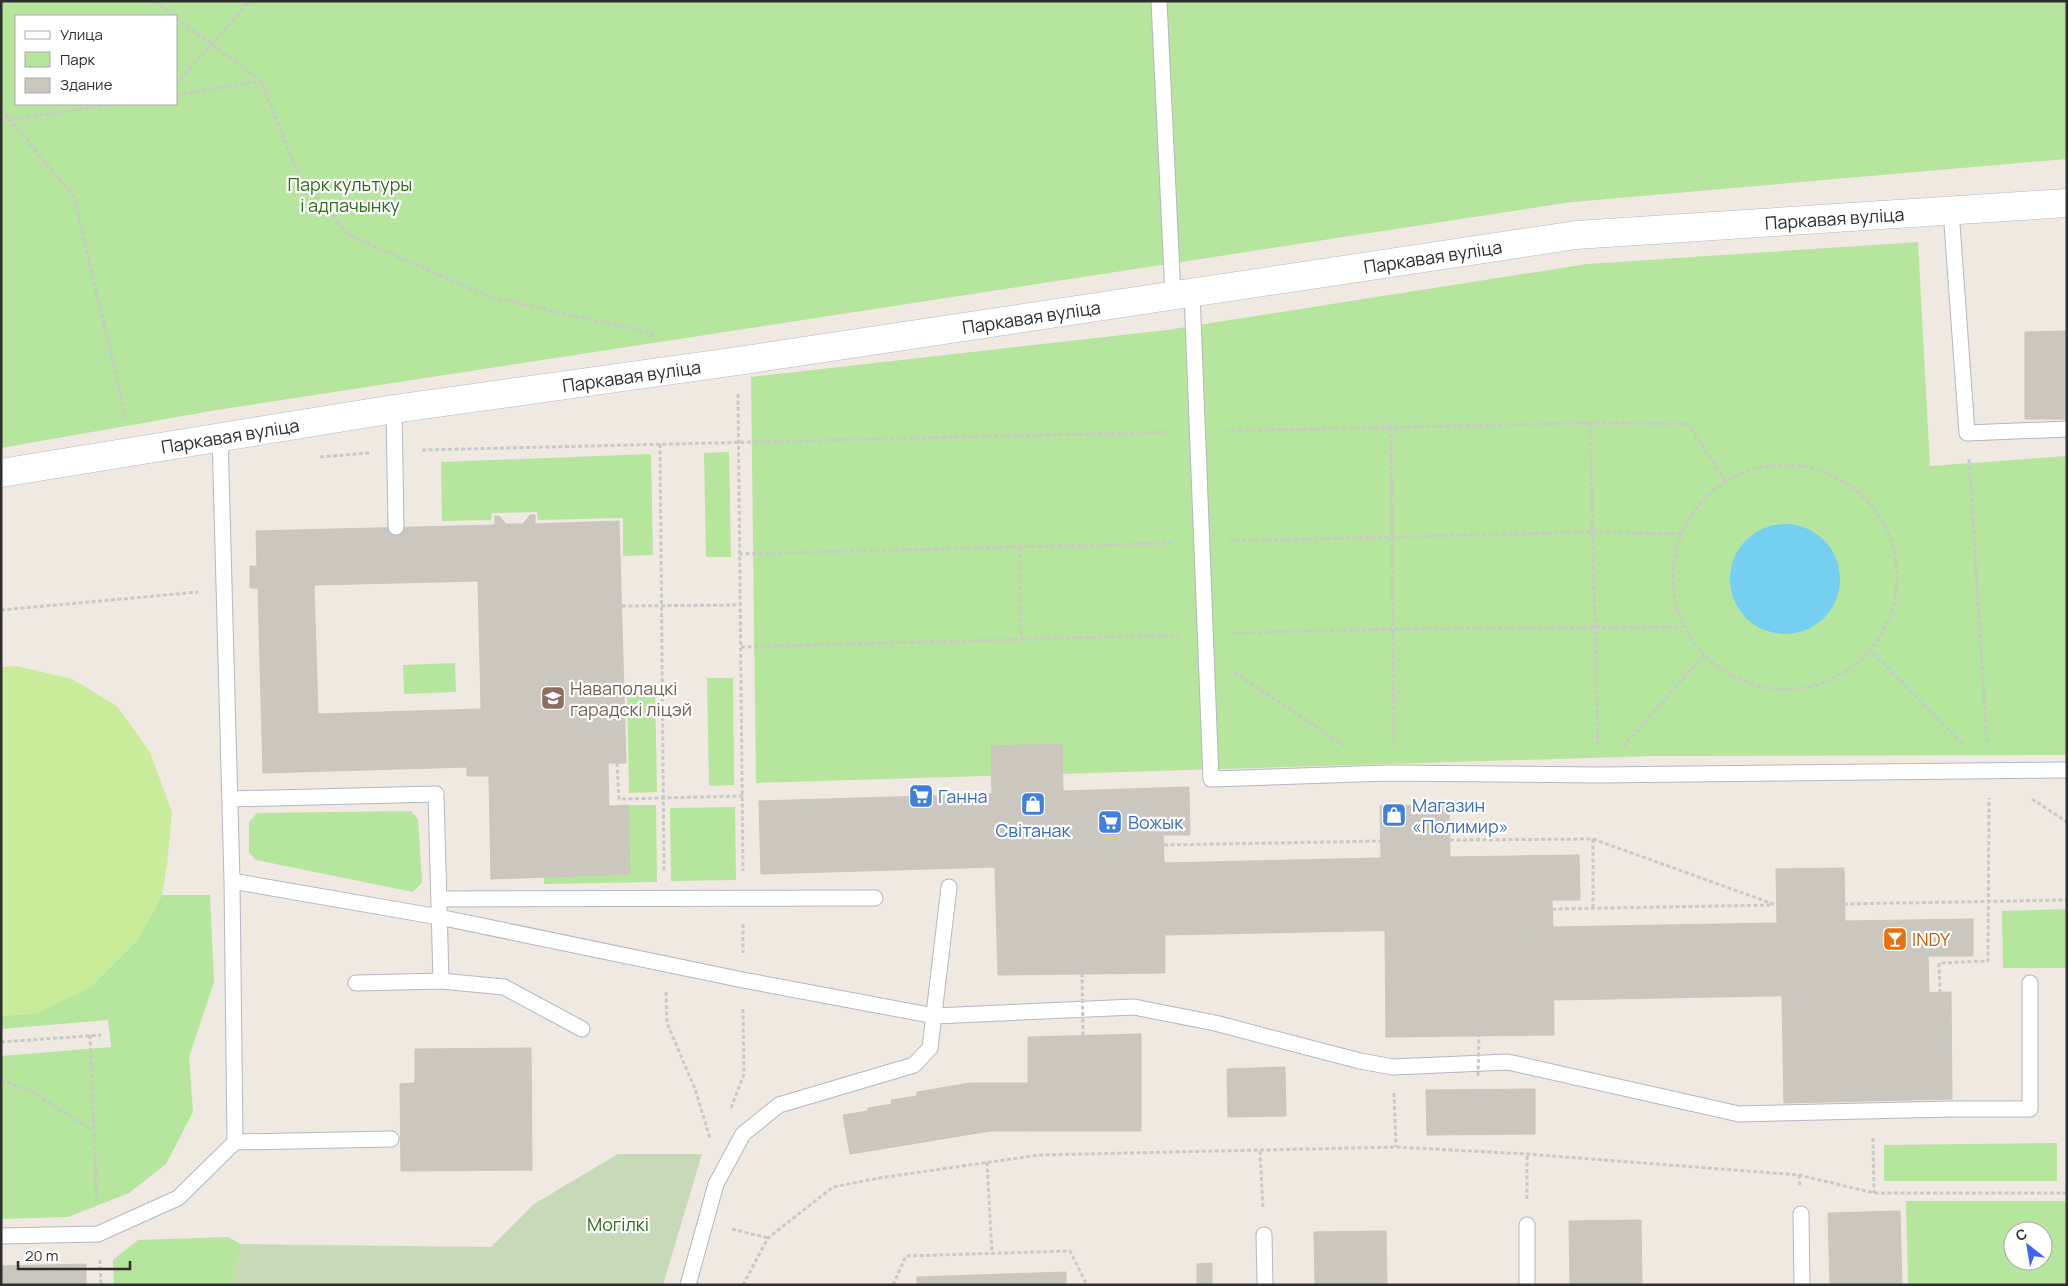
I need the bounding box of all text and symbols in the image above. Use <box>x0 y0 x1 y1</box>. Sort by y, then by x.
legend <box>15 15 178 105</box>
text: Улица <box>60 24 103 45</box>
text: Парк <box>60 49 96 70</box>
text: Здание <box>60 74 113 95</box>
park label: Парк культуры і адпачынку <box>288 172 412 217</box>
street label: Паркавая вуліца <box>1764 202 1905 235</box>
street label: Паркавая вуліца <box>1362 234 1504 279</box>
street label: Паркавая вуліца <box>960 295 1102 339</box>
street label: Паркавая вуліца <box>561 354 702 397</box>
street label: Паркавая вуліца <box>159 413 301 459</box>
place label: Наваполацкі гарадскі ліцэй <box>570 676 692 721</box>
school or university icon: Наваполацкі гарадскі ліцэй <box>540 685 566 711</box>
supermarket icon: Ганна <box>908 783 934 809</box>
place label: Ганна <box>938 784 988 808</box>
shop icon: Світанак <box>1020 791 1046 817</box>
place label: Магазин «Полимир» <box>1412 793 1508 838</box>
shop icon: Магазин «Полимир» <box>1381 802 1407 828</box>
supermarket icon: Вожык <box>1097 809 1123 835</box>
place label: Вожык <box>1128 810 1184 834</box>
place label: Світанак <box>995 818 1072 842</box>
bar icon: INDY <box>1882 926 1908 952</box>
place label: INDY <box>1912 927 1951 951</box>
park label: Могілкі <box>587 1212 649 1236</box>
north arrow <box>2003 1221 2053 1271</box>
text: С <box>2012 1224 2030 1245</box>
scale bar <box>18 1238 130 1270</box>
text: 20 m <box>25 1245 58 1266</box>

